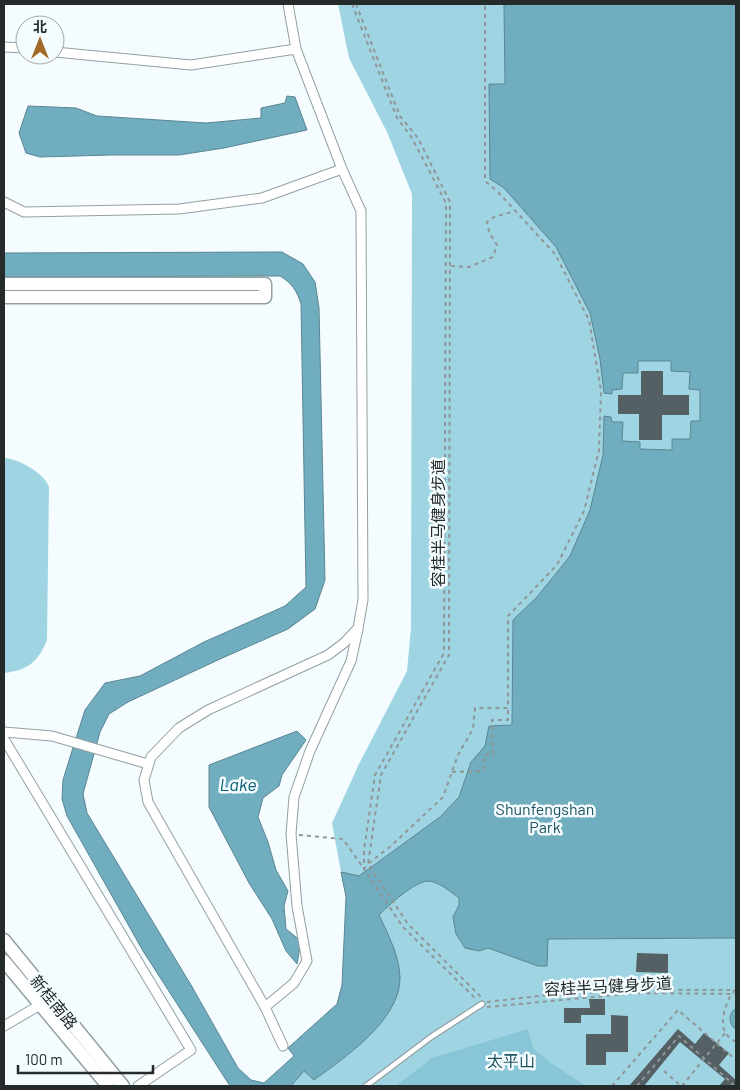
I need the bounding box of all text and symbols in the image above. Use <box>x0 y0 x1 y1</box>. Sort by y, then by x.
north arrow <box>15 15 65 65</box>
text: 北 <box>33 18 47 35</box>
street label: 容桂半马健身步道 <box>428 459 447 587</box>
water label: Lake <box>219 773 257 795</box>
park label: Shunfengshan Park <box>496 799 594 836</box>
street label: 新桂南路 <box>27 971 82 1033</box>
street label: 容桂半马健身步道 <box>544 973 672 998</box>
scale bar <box>18 1042 152 1074</box>
text: 100 m <box>25 1050 63 1068</box>
park label: 太平山 <box>487 1051 535 1070</box>

